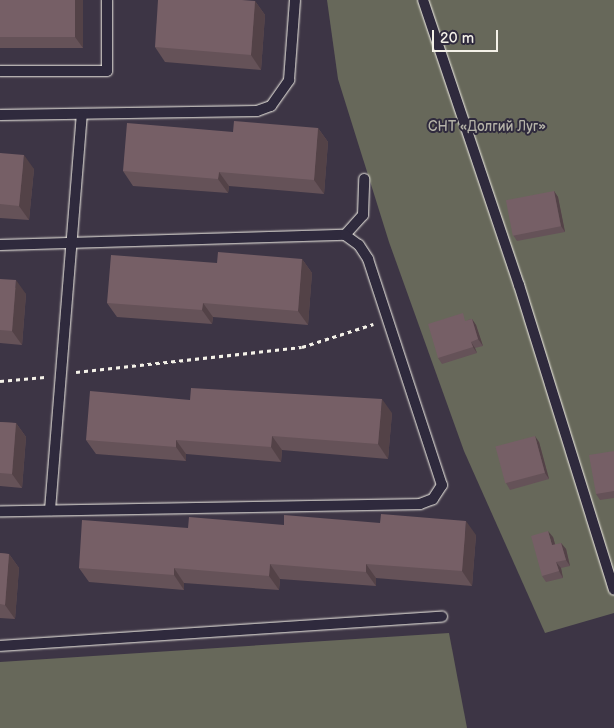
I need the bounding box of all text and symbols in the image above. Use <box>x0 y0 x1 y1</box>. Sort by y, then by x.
scale bar <box>434 20 500 52</box>
text: 20 m <box>440 29 474 48</box>
park label: СНТ «Долгий Луг» <box>428 119 546 135</box>

